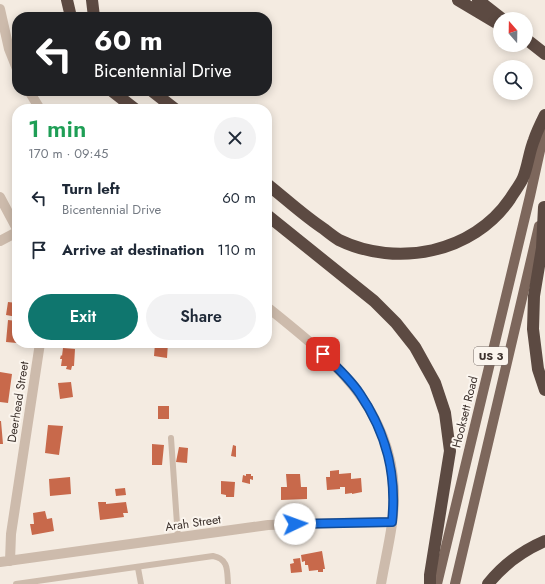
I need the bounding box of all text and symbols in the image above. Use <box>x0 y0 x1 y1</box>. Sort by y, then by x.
north arrow <box>493 12 533 52</box>
map controls <box>493 12 533 100</box>
text: 60 m <box>94 20 163 61</box>
icon: left <box>28 28 80 80</box>
text: Bicentennial Drive <box>94 58 231 84</box>
button: search <box>493 60 533 100</box>
text: 1 min <box>28 111 86 146</box>
button: close <box>214 117 256 159</box>
text: 170 m · 09:45 <box>28 144 108 163</box>
text: Turn left <box>62 178 120 200</box>
icon: left <box>28 187 50 209</box>
text: 60 m <box>222 187 256 209</box>
text: Bicentennial Drive <box>62 200 161 219</box>
icon: arrive <box>28 239 50 261</box>
text: Arrive at destination <box>62 239 204 261</box>
text: 110 m <box>217 239 256 261</box>
button: Exit <box>28 294 138 340</box>
button: Share <box>146 294 256 340</box>
pin <box>306 337 340 371</box>
icon: arrive <box>312 343 334 365</box>
road number: US 3 <box>474 347 508 365</box>
street label: Deerhead Street <box>3 360 33 444</box>
street label: Hooksett Road <box>447 374 483 450</box>
position arrow <box>274 503 316 545</box>
street label: Arah Street <box>164 510 222 536</box>

